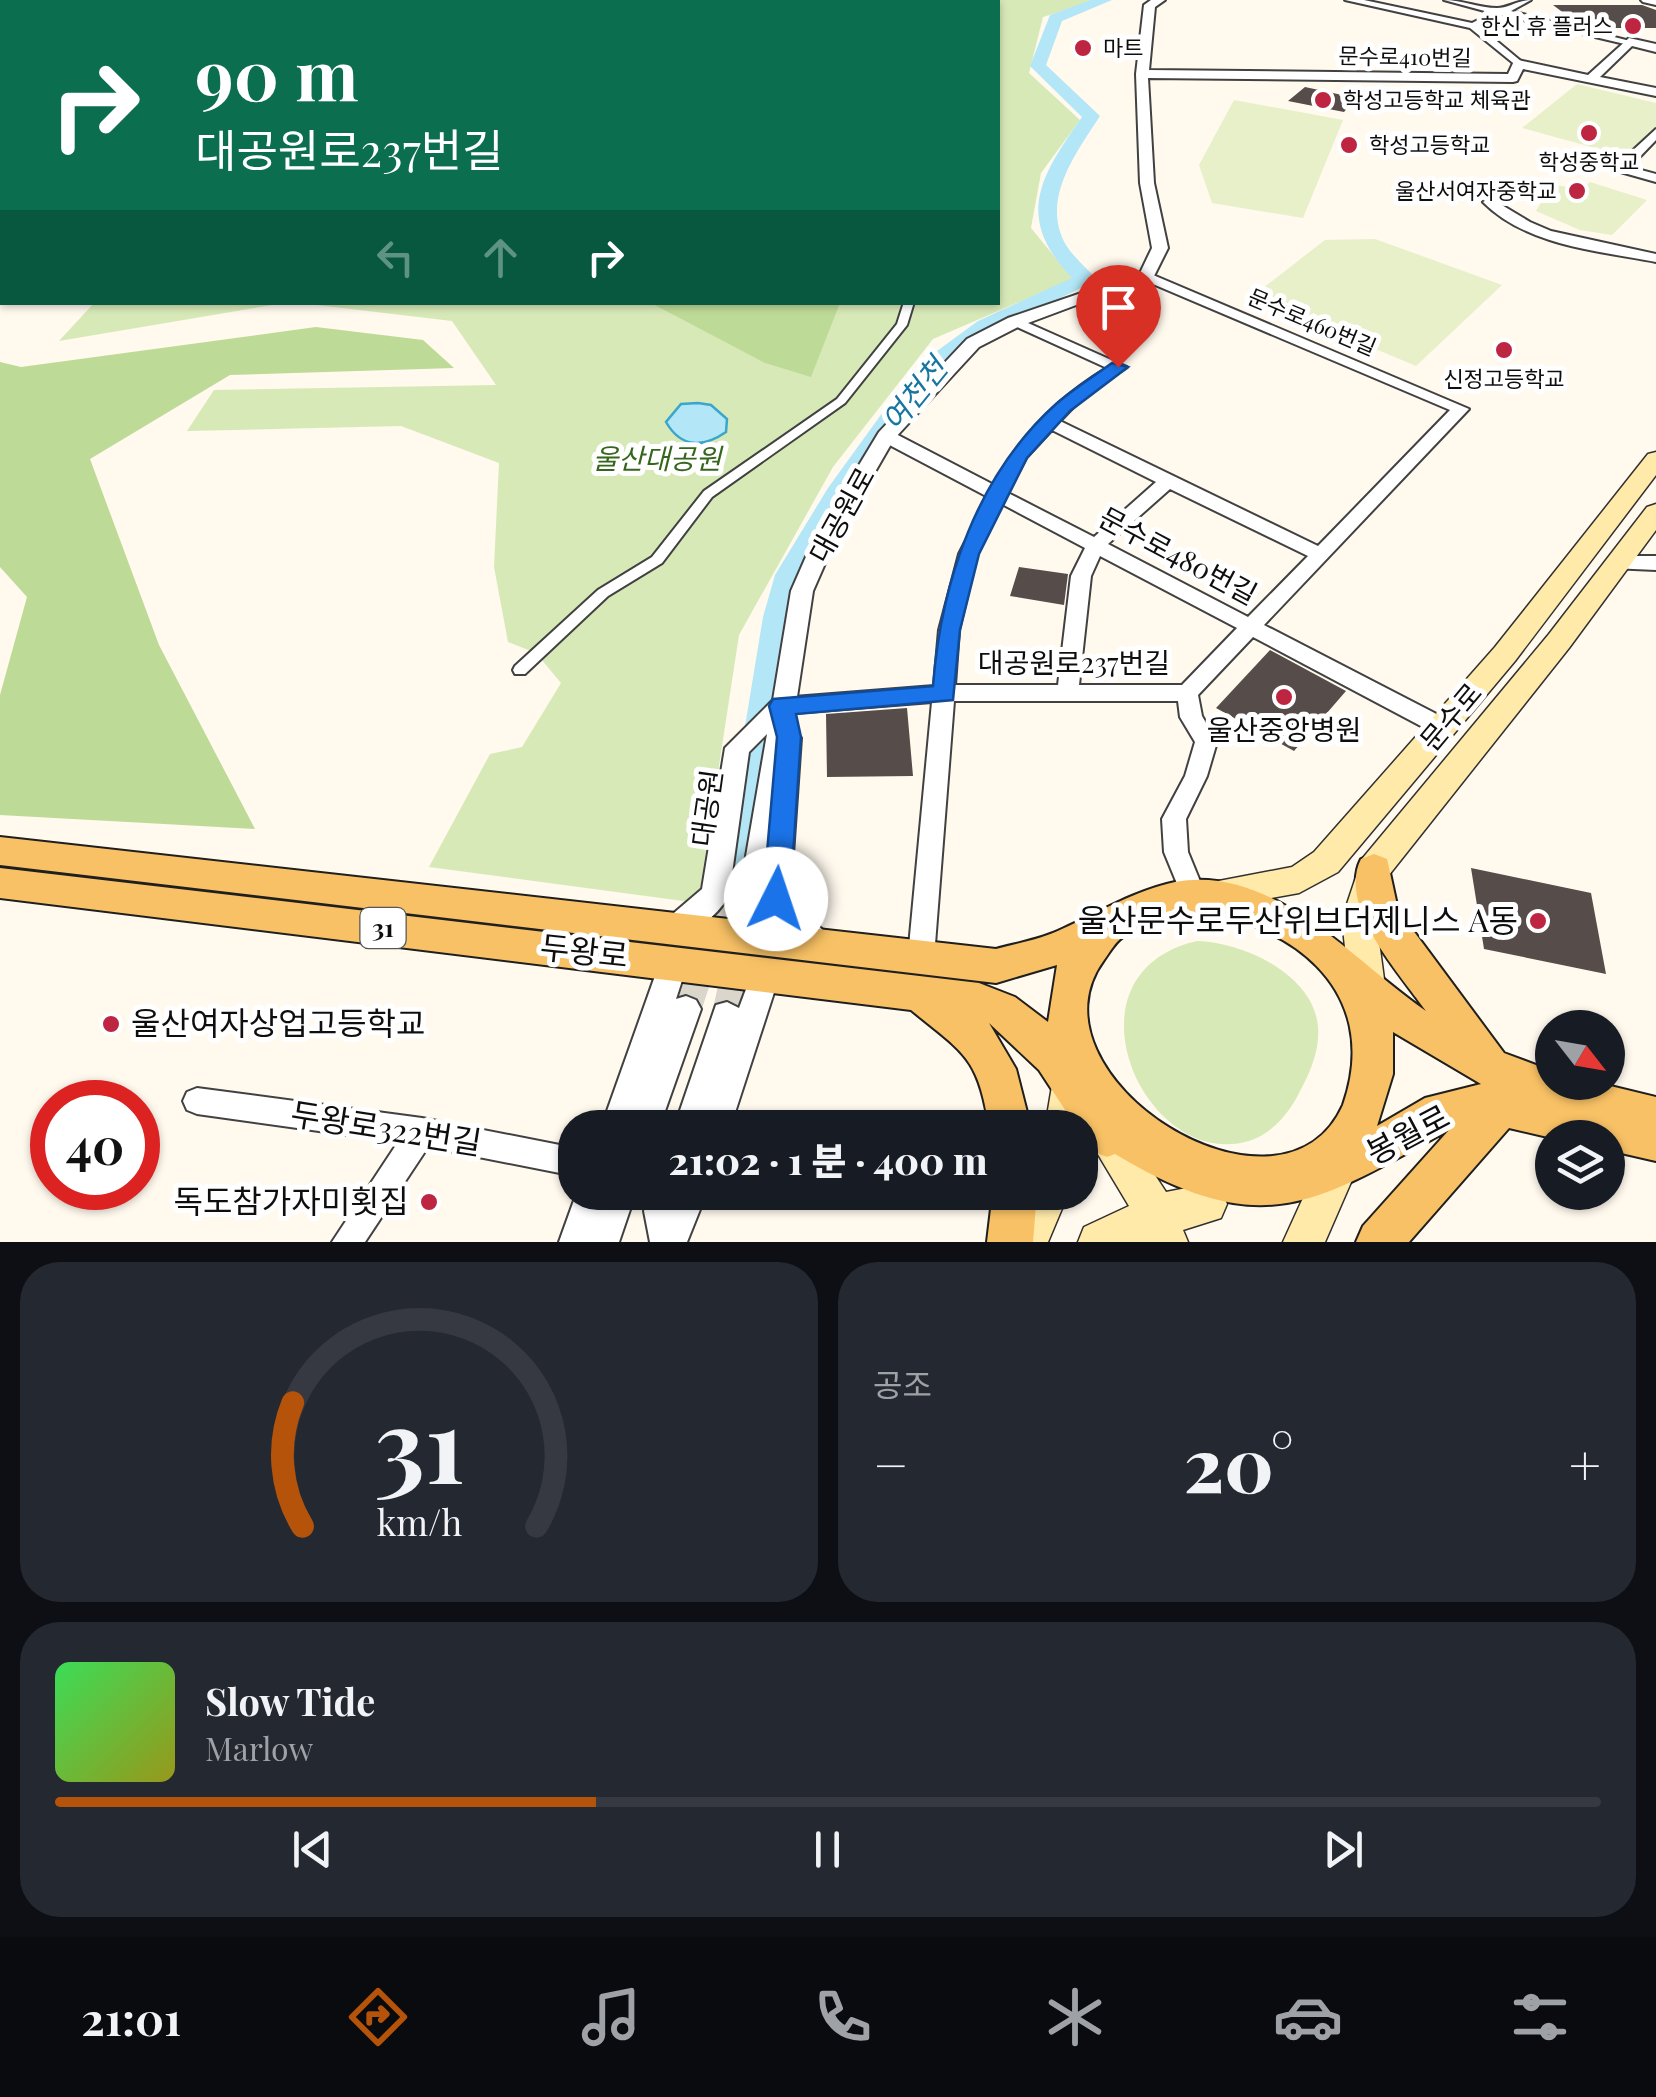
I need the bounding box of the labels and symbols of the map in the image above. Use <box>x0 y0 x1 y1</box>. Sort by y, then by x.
place label: 한신 휴 플러스 <box>1481 10 1613 40</box>
marker: 한신 휴 플러스 <box>1622 15 1644 37</box>
place label: 마트 <box>1103 32 1143 62</box>
marker: 마트 <box>1072 37 1094 59</box>
street label: 문수로410번길 <box>1338 40 1472 72</box>
place label: 학성고등학교 체육관 <box>1343 84 1531 114</box>
marker: 학성고등학교 체육관 <box>1312 89 1334 111</box>
marker: 학성중학교 <box>1578 122 1600 144</box>
place label: 학성고등학교 <box>1369 129 1490 159</box>
marker: 학성고등학교 <box>1338 134 1360 156</box>
place label: 학성중학교 <box>1538 146 1640 176</box>
place label: 울산서여자중학교 <box>1395 175 1557 205</box>
marker: 울산서여자중학교 <box>1566 180 1588 202</box>
pin <box>1076 265 1161 368</box>
street label: 문수로460번길 <box>1244 281 1381 362</box>
marker: 신정고등학교 <box>1493 339 1515 361</box>
water label: 여천천 <box>872 346 957 439</box>
place label: 신정고등학교 <box>1443 363 1565 393</box>
park label: 울산대공원 <box>593 439 724 476</box>
street label: 대공원로 <box>800 460 882 568</box>
street label: 문수로480번길 <box>1093 497 1264 612</box>
street label: 대공원로237번길 <box>978 643 1170 680</box>
street label: 문수로 <box>1411 675 1489 758</box>
marker: 울산중앙병원 <box>1273 686 1295 708</box>
place label: 울산중앙병원 <box>1207 710 1361 747</box>
street label: 대공원 <box>682 767 729 849</box>
position arrow <box>724 847 828 951</box>
place label: 울산문수로두산위브더제니스 A동 <box>1078 897 1518 940</box>
road number: 31 <box>360 908 406 948</box>
marker: 울산문수로두산위브더제니스 A동 <box>1527 910 1549 932</box>
street label: 두왕로 <box>538 924 630 976</box>
place label: 울산여자상업고등학교 <box>131 1000 425 1043</box>
north arrow <box>1535 1010 1625 1100</box>
marker: 울산여자상업고등학교 <box>100 1013 122 1035</box>
speed limit sign: 40 <box>30 1080 160 1210</box>
street label: 두왕로322번길 <box>288 1090 485 1163</box>
street label: 봉월로 <box>1358 1093 1456 1173</box>
place label: 독도참가자미횟집 <box>173 1178 409 1221</box>
marker: 독도참가자미횟집 <box>418 1191 440 1213</box>

